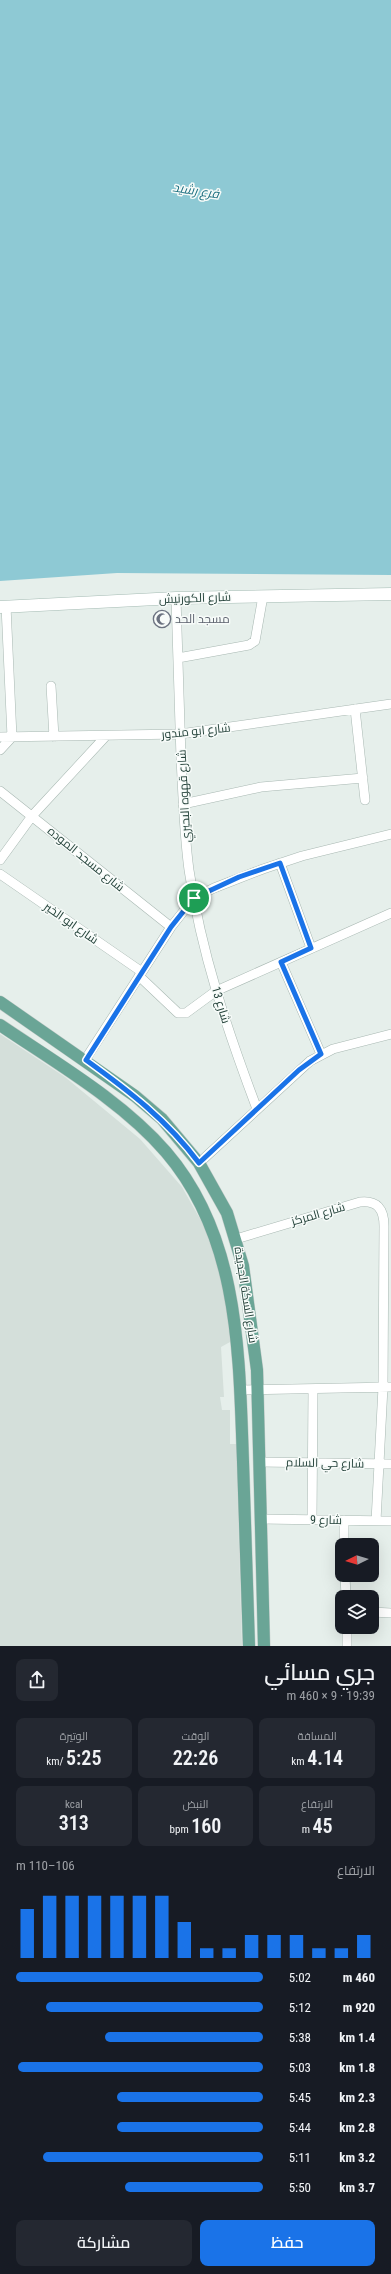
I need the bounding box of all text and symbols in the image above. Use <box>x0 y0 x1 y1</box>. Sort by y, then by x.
water label: فرع رشيد <box>171 179 221 204</box>
street label: شارع الكورنيش <box>159 590 231 607</box>
mosque icon: مسجد الحد <box>152 609 172 629</box>
place label: مسجد الحد <box>175 612 230 626</box>
street label: شارع ابو مندور <box>160 720 231 743</box>
street label: شارع قهوه البحيري <box>175 749 196 843</box>
street label: شارع مسجد الموده <box>44 824 127 895</box>
pin <box>177 881 211 915</box>
icon: arrive <box>183 887 205 909</box>
street label: شارع ابو الخير <box>40 899 101 948</box>
street label: شارع 13 <box>208 985 233 1026</box>
street label: شارع المركز <box>289 1200 347 1230</box>
street label: شارع السكة الجديدة <box>230 1246 261 1344</box>
street label: شارع حي السلام <box>286 1455 364 1474</box>
street label: شارع 9 <box>310 1513 342 1528</box>
north arrow <box>335 1538 379 1582</box>
map controls <box>335 1538 379 1634</box>
button: layers <box>335 1590 379 1634</box>
button: share <box>16 1659 58 1701</box>
text: جري مسائي <box>264 1660 375 1685</box>
text: 19:39 · 9 × 460 m <box>287 1688 375 1703</box>
text: الوتيرة <box>60 1730 88 1743</box>
text: الوقت <box>182 1730 210 1743</box>
text: المسافة <box>298 1730 337 1743</box>
text: 5:25 <box>66 1746 102 1770</box>
text: 22:26 <box>173 1746 218 1770</box>
text: 4.14 <box>307 1746 343 1770</box>
text: /km <box>46 1755 66 1768</box>
text: km <box>291 1755 307 1768</box>
text: kcal <box>65 1798 83 1811</box>
text: النبض <box>183 1798 208 1811</box>
text: الارتفاع <box>301 1798 333 1811</box>
text: 313 <box>59 1811 89 1835</box>
text: 160 <box>191 1814 221 1838</box>
text: 45 <box>313 1814 333 1838</box>
text: bpm <box>170 1823 191 1836</box>
text: m <box>302 1823 313 1836</box>
text: 106–110 m <box>16 1858 75 1873</box>
text: الارتفاع <box>337 1863 375 1878</box>
text: 5:02 <box>289 1970 311 1985</box>
text: 460 m <box>343 1970 375 1985</box>
text: 5:12 <box>289 2000 311 2015</box>
text: 920 m <box>343 2000 375 2015</box>
text: 5:38 <box>289 2030 311 2045</box>
text: 1.4 km <box>339 2030 375 2045</box>
text: 5:03 <box>289 2060 311 2075</box>
text: 1.8 km <box>339 2060 375 2075</box>
text: 5:45 <box>289 2090 311 2105</box>
text: 2.3 km <box>339 2090 375 2105</box>
text: 5:44 <box>289 2120 311 2135</box>
text: 2.8 km <box>339 2120 375 2135</box>
text: 5:11 <box>289 2150 311 2165</box>
text: 3.2 km <box>339 2150 375 2165</box>
text: 5:50 <box>289 2180 311 2195</box>
text: 3.7 km <box>339 2180 375 2195</box>
button: مشاركة <box>16 2220 192 2266</box>
button: حفظ <box>200 2220 375 2266</box>

